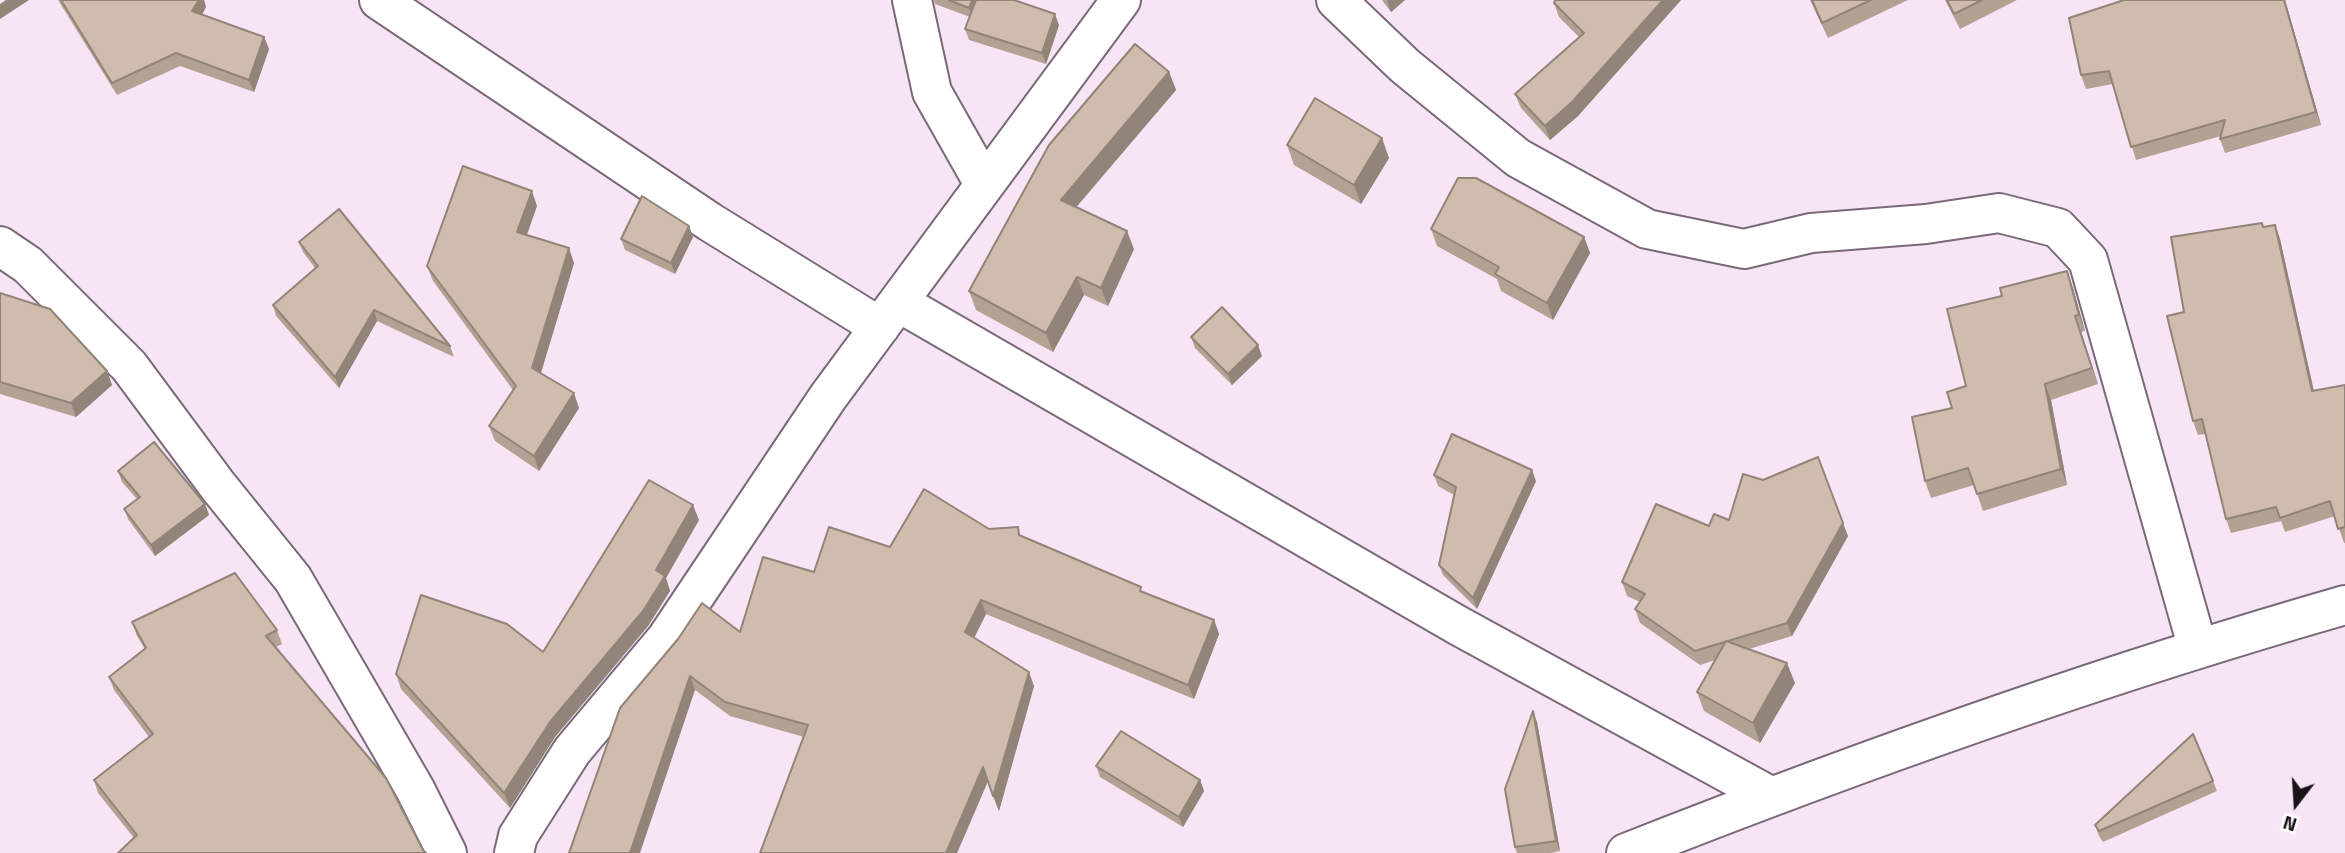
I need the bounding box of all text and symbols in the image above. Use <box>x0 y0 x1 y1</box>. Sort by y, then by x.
north arrow <box>2261 769 2331 839</box>
text: N <box>2279 809 2300 840</box>

